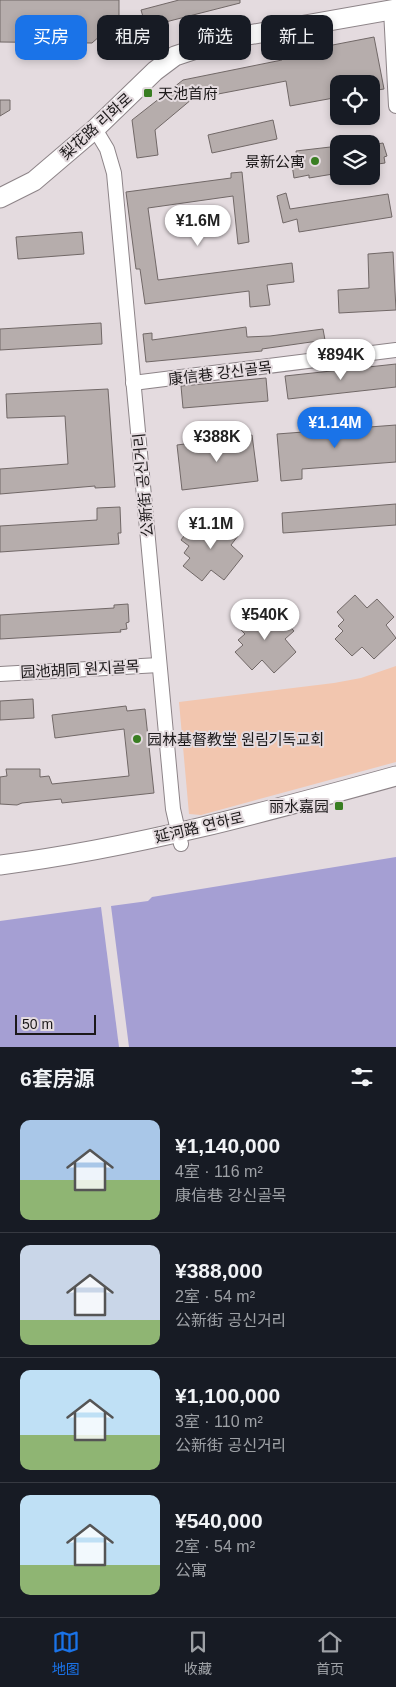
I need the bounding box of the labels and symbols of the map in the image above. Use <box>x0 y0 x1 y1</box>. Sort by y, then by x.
place label: 天池首府 <box>158 85 218 102</box>
marker: 天池首府 <box>142 87 154 99</box>
street label: 梨花路 리화로 <box>57 89 135 163</box>
place label: 景新公寓 <box>245 153 305 170</box>
marker: 景新公寓 <box>309 155 321 167</box>
pin: ¥1.6M <box>163 204 233 247</box>
pin: ¥894K <box>306 338 376 381</box>
street label: 康信巷 강신골목 <box>167 358 273 388</box>
pin: ¥1.14M <box>294 406 376 449</box>
pin: ¥388K <box>182 420 252 463</box>
street label: 公新街 공신거리 <box>130 432 156 538</box>
pin: ¥1.1M <box>176 508 246 550</box>
pin: ¥540K <box>230 598 300 641</box>
street label: 园池胡同 원지골목 <box>20 657 140 681</box>
place label: 园林基督教堂 원림기독교회 <box>147 731 324 748</box>
marker: 园林基督教堂 원림기독교회 <box>131 733 143 745</box>
place label: 丽水嘉园 <box>269 798 329 815</box>
marker: 丽水嘉园 <box>333 800 345 812</box>
street label: 延河路 연하로 <box>153 809 245 845</box>
scale bar <box>15 1012 96 1035</box>

